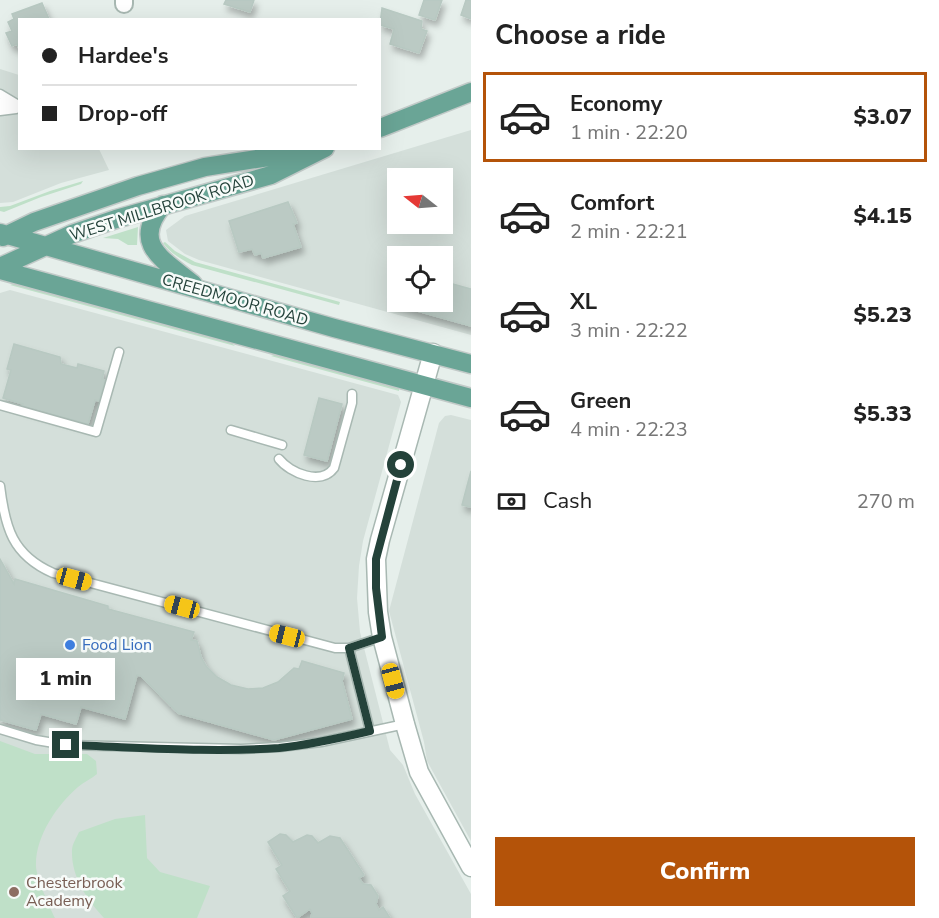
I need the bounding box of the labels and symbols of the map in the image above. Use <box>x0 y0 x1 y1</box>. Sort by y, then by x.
north arrow <box>387 168 453 234</box>
street label: WEST MILLBROOK ROAD <box>67 169 257 247</box>
street label: CREEDMOOR ROAD <box>159 269 311 331</box>
route start <box>387 451 414 478</box>
car <box>54 566 94 592</box>
car <box>162 594 202 620</box>
car <box>267 623 307 649</box>
place label: Food Lion <box>82 634 152 656</box>
marker: Food Lion <box>63 638 77 652</box>
callout: 1 min <box>16 658 116 700</box>
car <box>380 661 406 701</box>
route end <box>52 731 79 758</box>
place label: Chesterbrook Academy <box>26 872 123 912</box>
marker: Chesterbrook Academy <box>7 885 21 899</box>

